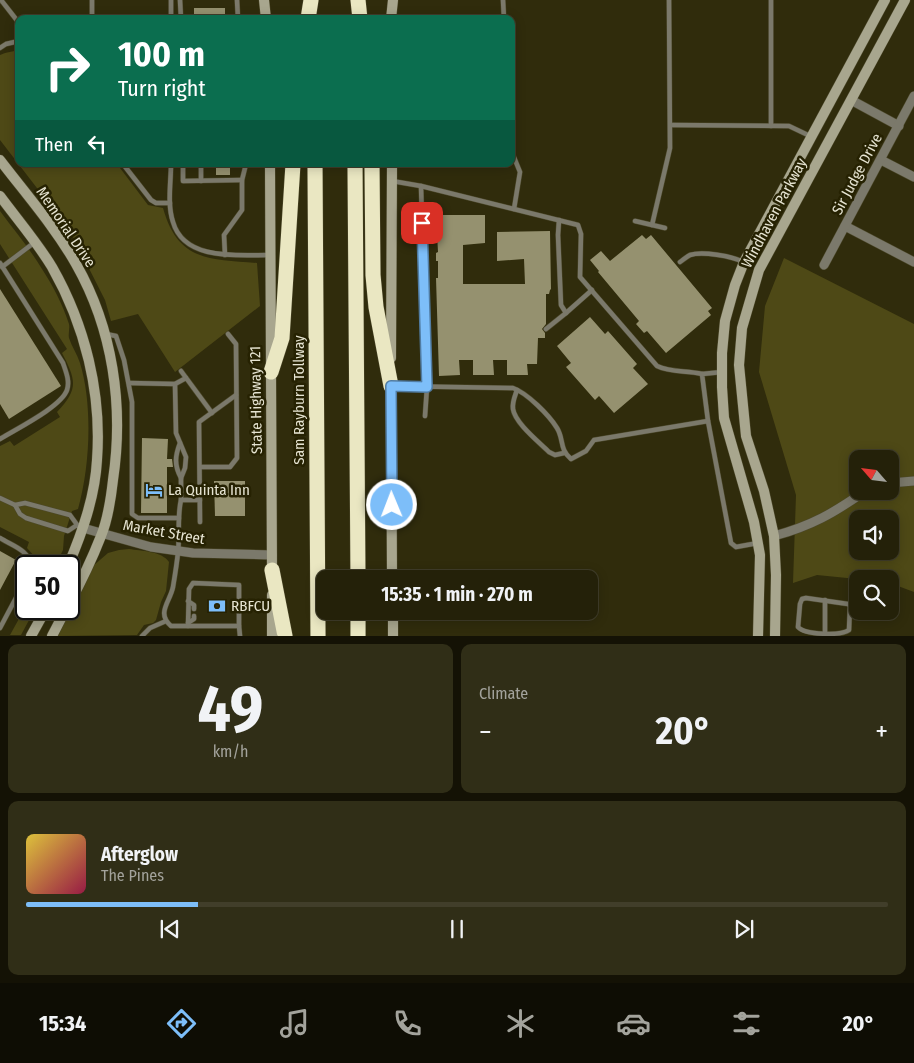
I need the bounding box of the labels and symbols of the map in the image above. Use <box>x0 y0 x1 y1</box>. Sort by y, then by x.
street label: Sir Judge Drive <box>828 130 886 218</box>
street label: Windhaven Parkway <box>738 155 811 271</box>
street label: Memorial Drive <box>33 183 99 271</box>
pin <box>401 202 443 244</box>
street label: Sam Rayburn Tollway <box>290 335 308 465</box>
street label: State Highway 121 <box>246 346 266 454</box>
north arrow <box>849 450 899 500</box>
position arrow <box>365 478 417 530</box>
hotel icon: La Quinta Inn <box>144 480 164 500</box>
place label: La Quinta Inn <box>168 481 250 499</box>
street label: Market Street <box>122 516 206 548</box>
speed limit sign: 50 <box>15 555 80 620</box>
bank icon: RBFCU <box>207 596 227 616</box>
place label: RBFCU <box>231 597 270 615</box>

